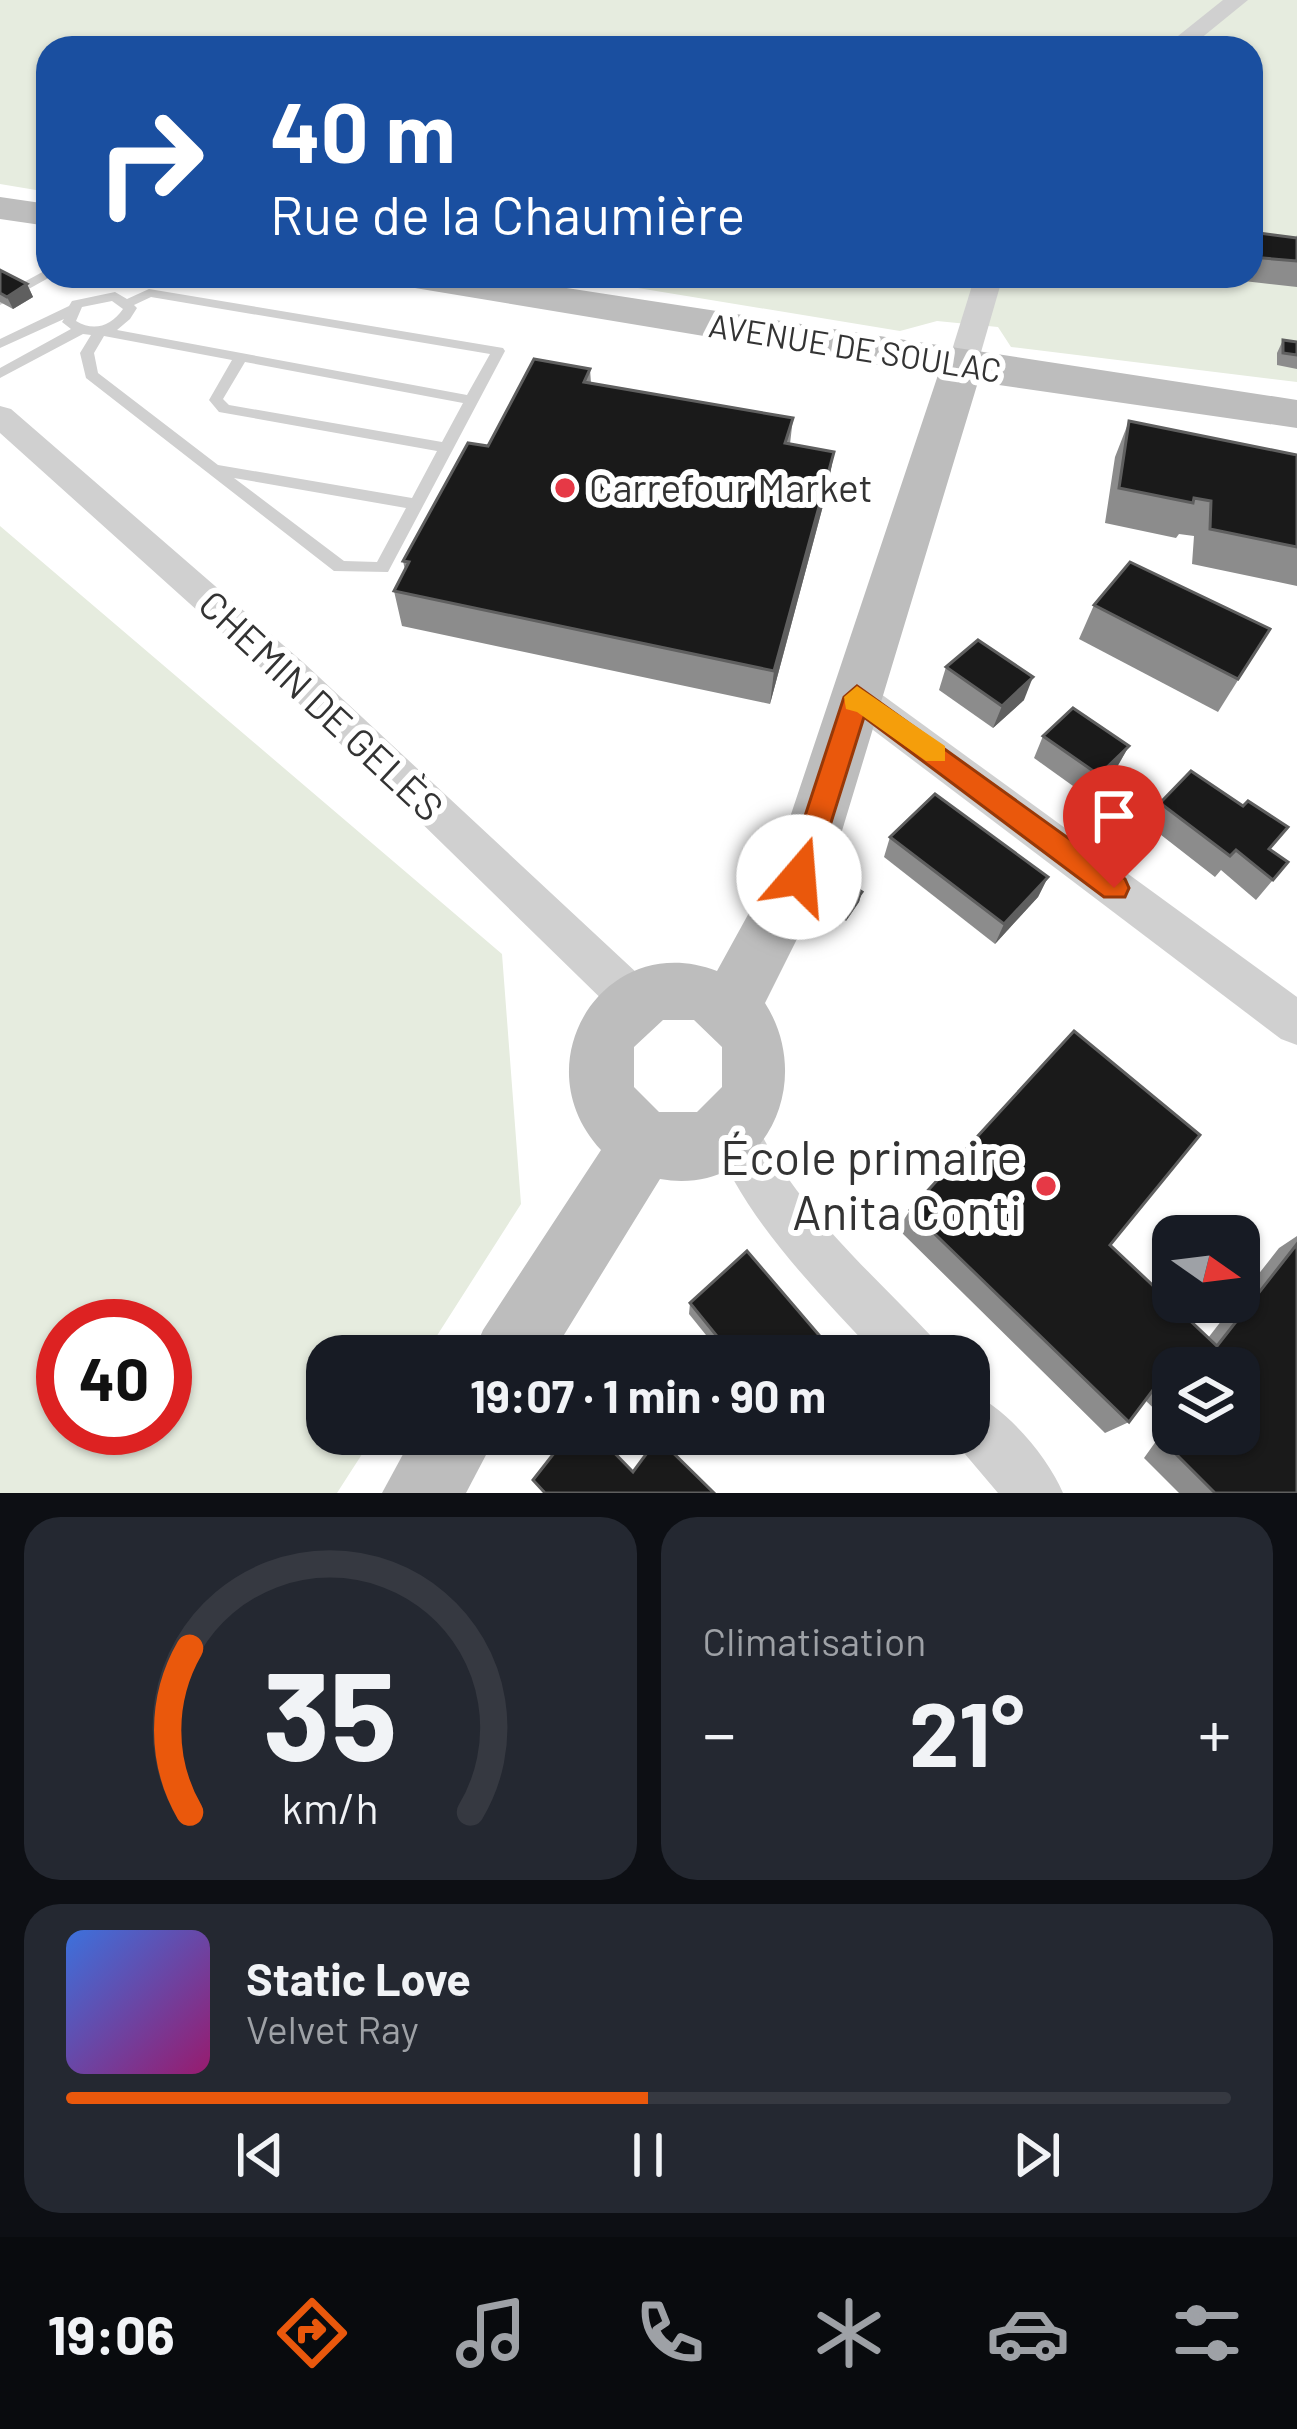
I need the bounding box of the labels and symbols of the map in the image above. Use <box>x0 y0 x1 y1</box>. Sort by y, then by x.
street label: AVENUE DE SOULAC <box>706 304 1004 390</box>
place label: Carrefour Market <box>589 463 873 510</box>
marker: Carrefour Market <box>552 475 578 501</box>
street label: CHEMIN DE GELÈS <box>190 580 454 830</box>
pin <box>1063 765 1165 888</box>
position arrow <box>736 814 862 940</box>
place label: École primaire Anita Conti <box>720 1127 1022 1240</box>
marker: École primaire Anita Conti <box>1033 1173 1059 1199</box>
north arrow <box>1152 1215 1260 1323</box>
speed limit sign: 40 <box>36 1299 192 1455</box>

